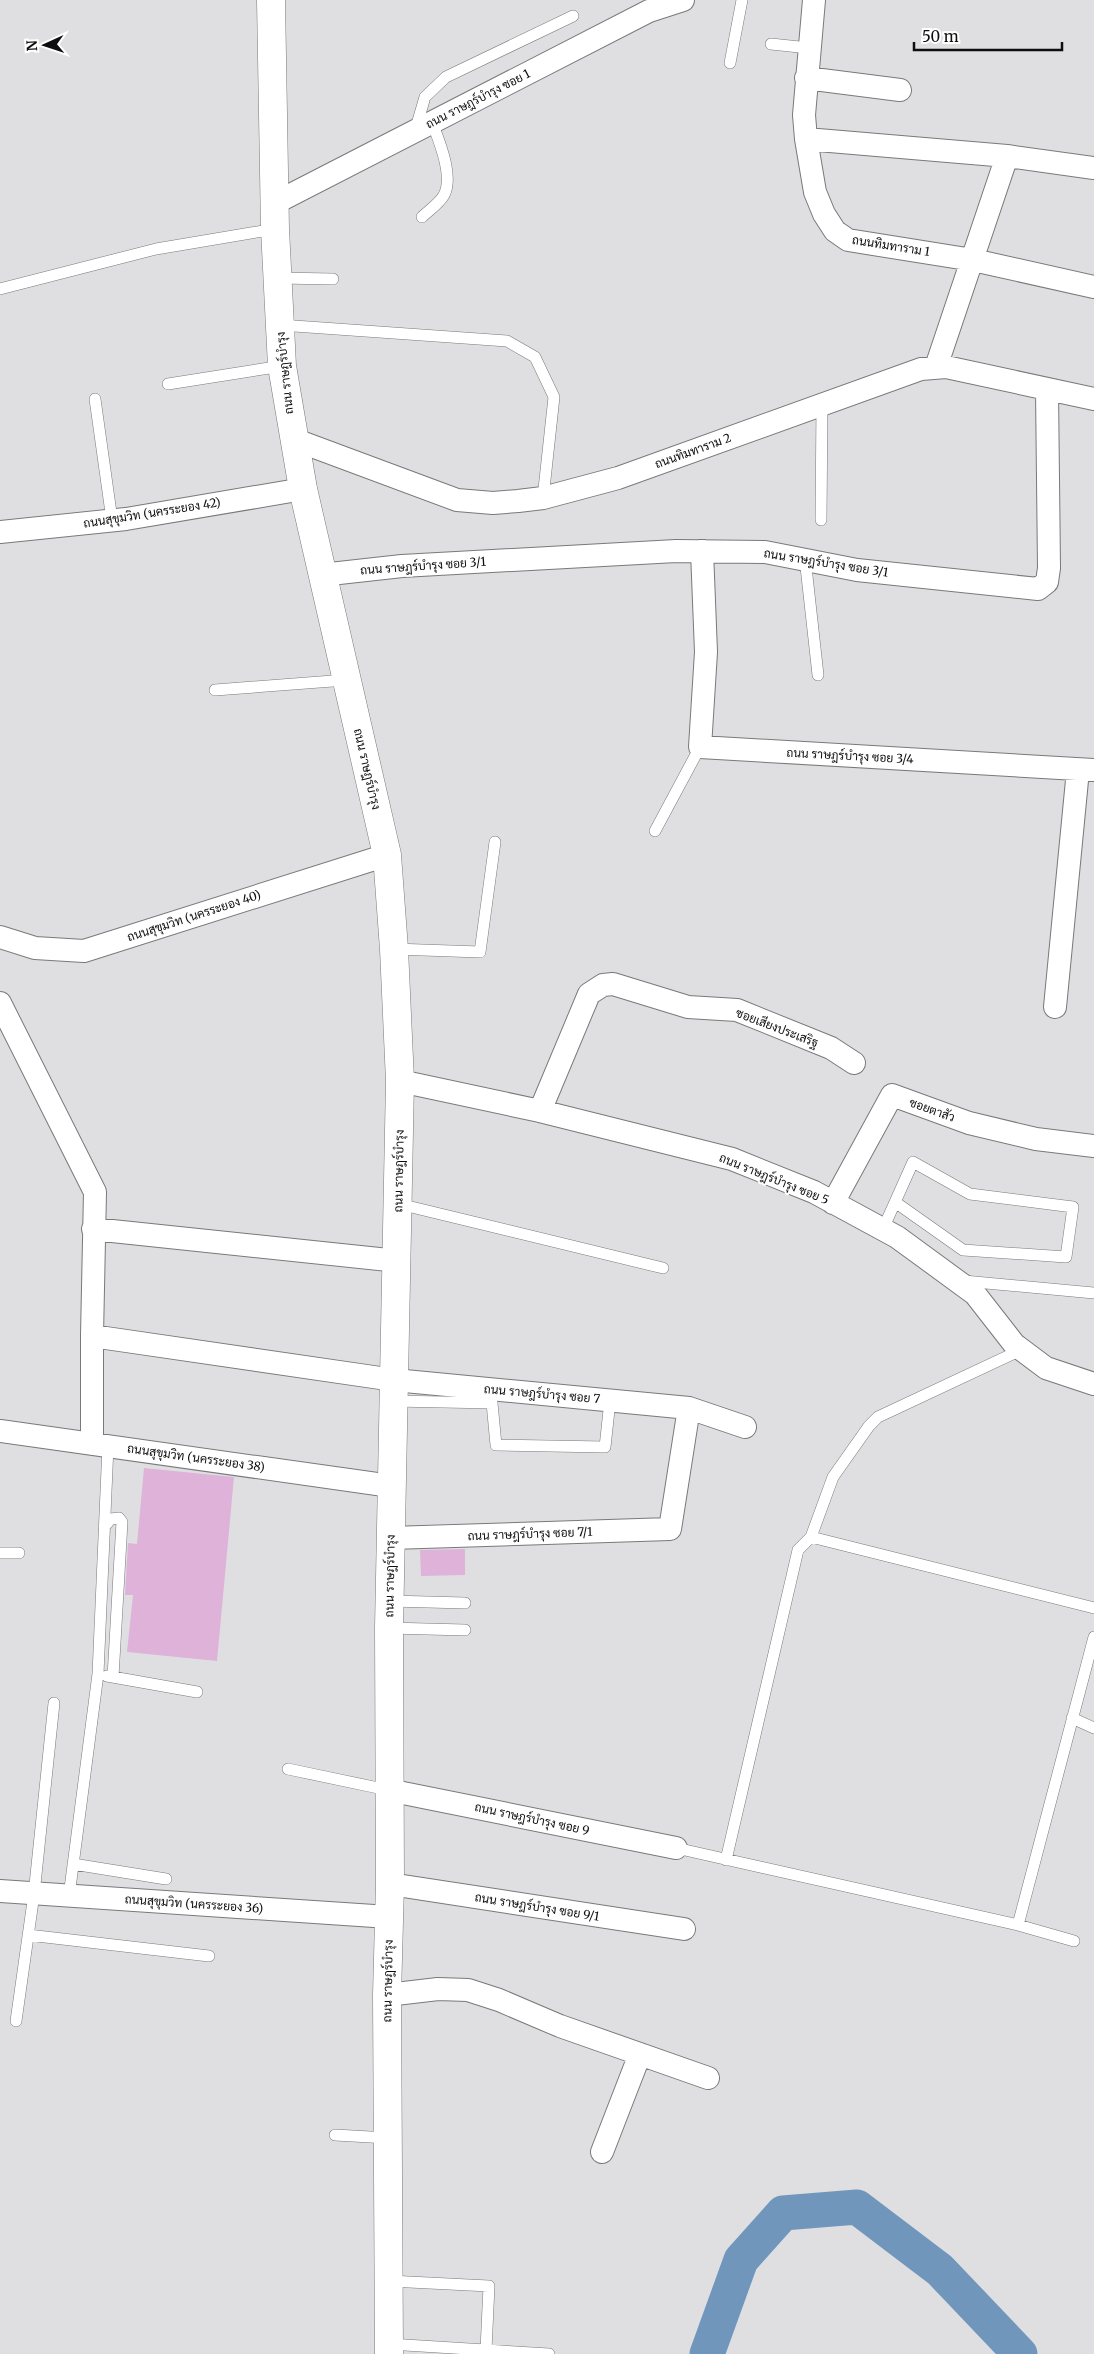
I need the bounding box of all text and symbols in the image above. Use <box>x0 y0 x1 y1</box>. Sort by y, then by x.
north arrow <box>20 20 70 70</box>
scale bar <box>914 20 1062 52</box>
text: 50 m <box>922 27 959 46</box>
text: N <box>23 40 41 52</box>
street label: ถนน ราษฎร์บำรุง ซอย 1 <box>423 65 534 133</box>
street label: ถนนทิมทาราม 1 <box>851 232 932 259</box>
street label: ถนน ราษฎร์บำรุง <box>273 331 298 415</box>
street label: ถนนทิมทาราม 2 <box>653 430 733 471</box>
street label: ถนนสุขุมวิท (นครระยอง 42) <box>82 494 222 533</box>
street label: ถนน ราษฎร์บำรุง ซอย 3/1 <box>762 545 890 582</box>
street label: ถนน ราษฎร์บำรุง ซอย 3/1 <box>360 554 487 579</box>
street label: ถนน ราษฎร์บำรุง <box>349 727 384 811</box>
street label: ถนน ราษฎร์บำรุง ซอย 3/4 <box>786 745 915 768</box>
street label: ถนนสุขุมวิท (นครระยอง 40) <box>125 887 263 946</box>
street label: ซอยเสียงประเสริฐ <box>733 1005 821 1051</box>
street label: ซอยตาสัว <box>907 1094 957 1125</box>
street label: ถนน ราษฎร์บำรุง <box>390 1129 409 1213</box>
street label: ถนน ราษฎร์บำรุง ซอย 5 <box>716 1150 831 1209</box>
street label: ถนน ราษฎร์บำรุง ซอย 7 <box>483 1381 601 1408</box>
street label: ถนนสุขุมวิท (นครระยอง 38) <box>126 1440 266 1477</box>
street label: ถนน ราษฎร์บำรุง ซอย 7/1 <box>467 1524 593 1545</box>
street label: ถนน ราษฎร์บำรุง <box>381 1534 400 1618</box>
street label: ถนน ราษฎร์บำรุง ซอย 9 <box>473 1799 591 1840</box>
street label: ถนน ราษฎร์บำรุง ซอย 9/1 <box>473 1889 601 1926</box>
street label: ถนนสุขุมวิท (นครระยอง 36) <box>124 1891 264 1918</box>
street label: ถนน ราษฎร์บำรุง <box>379 1939 398 2023</box>

